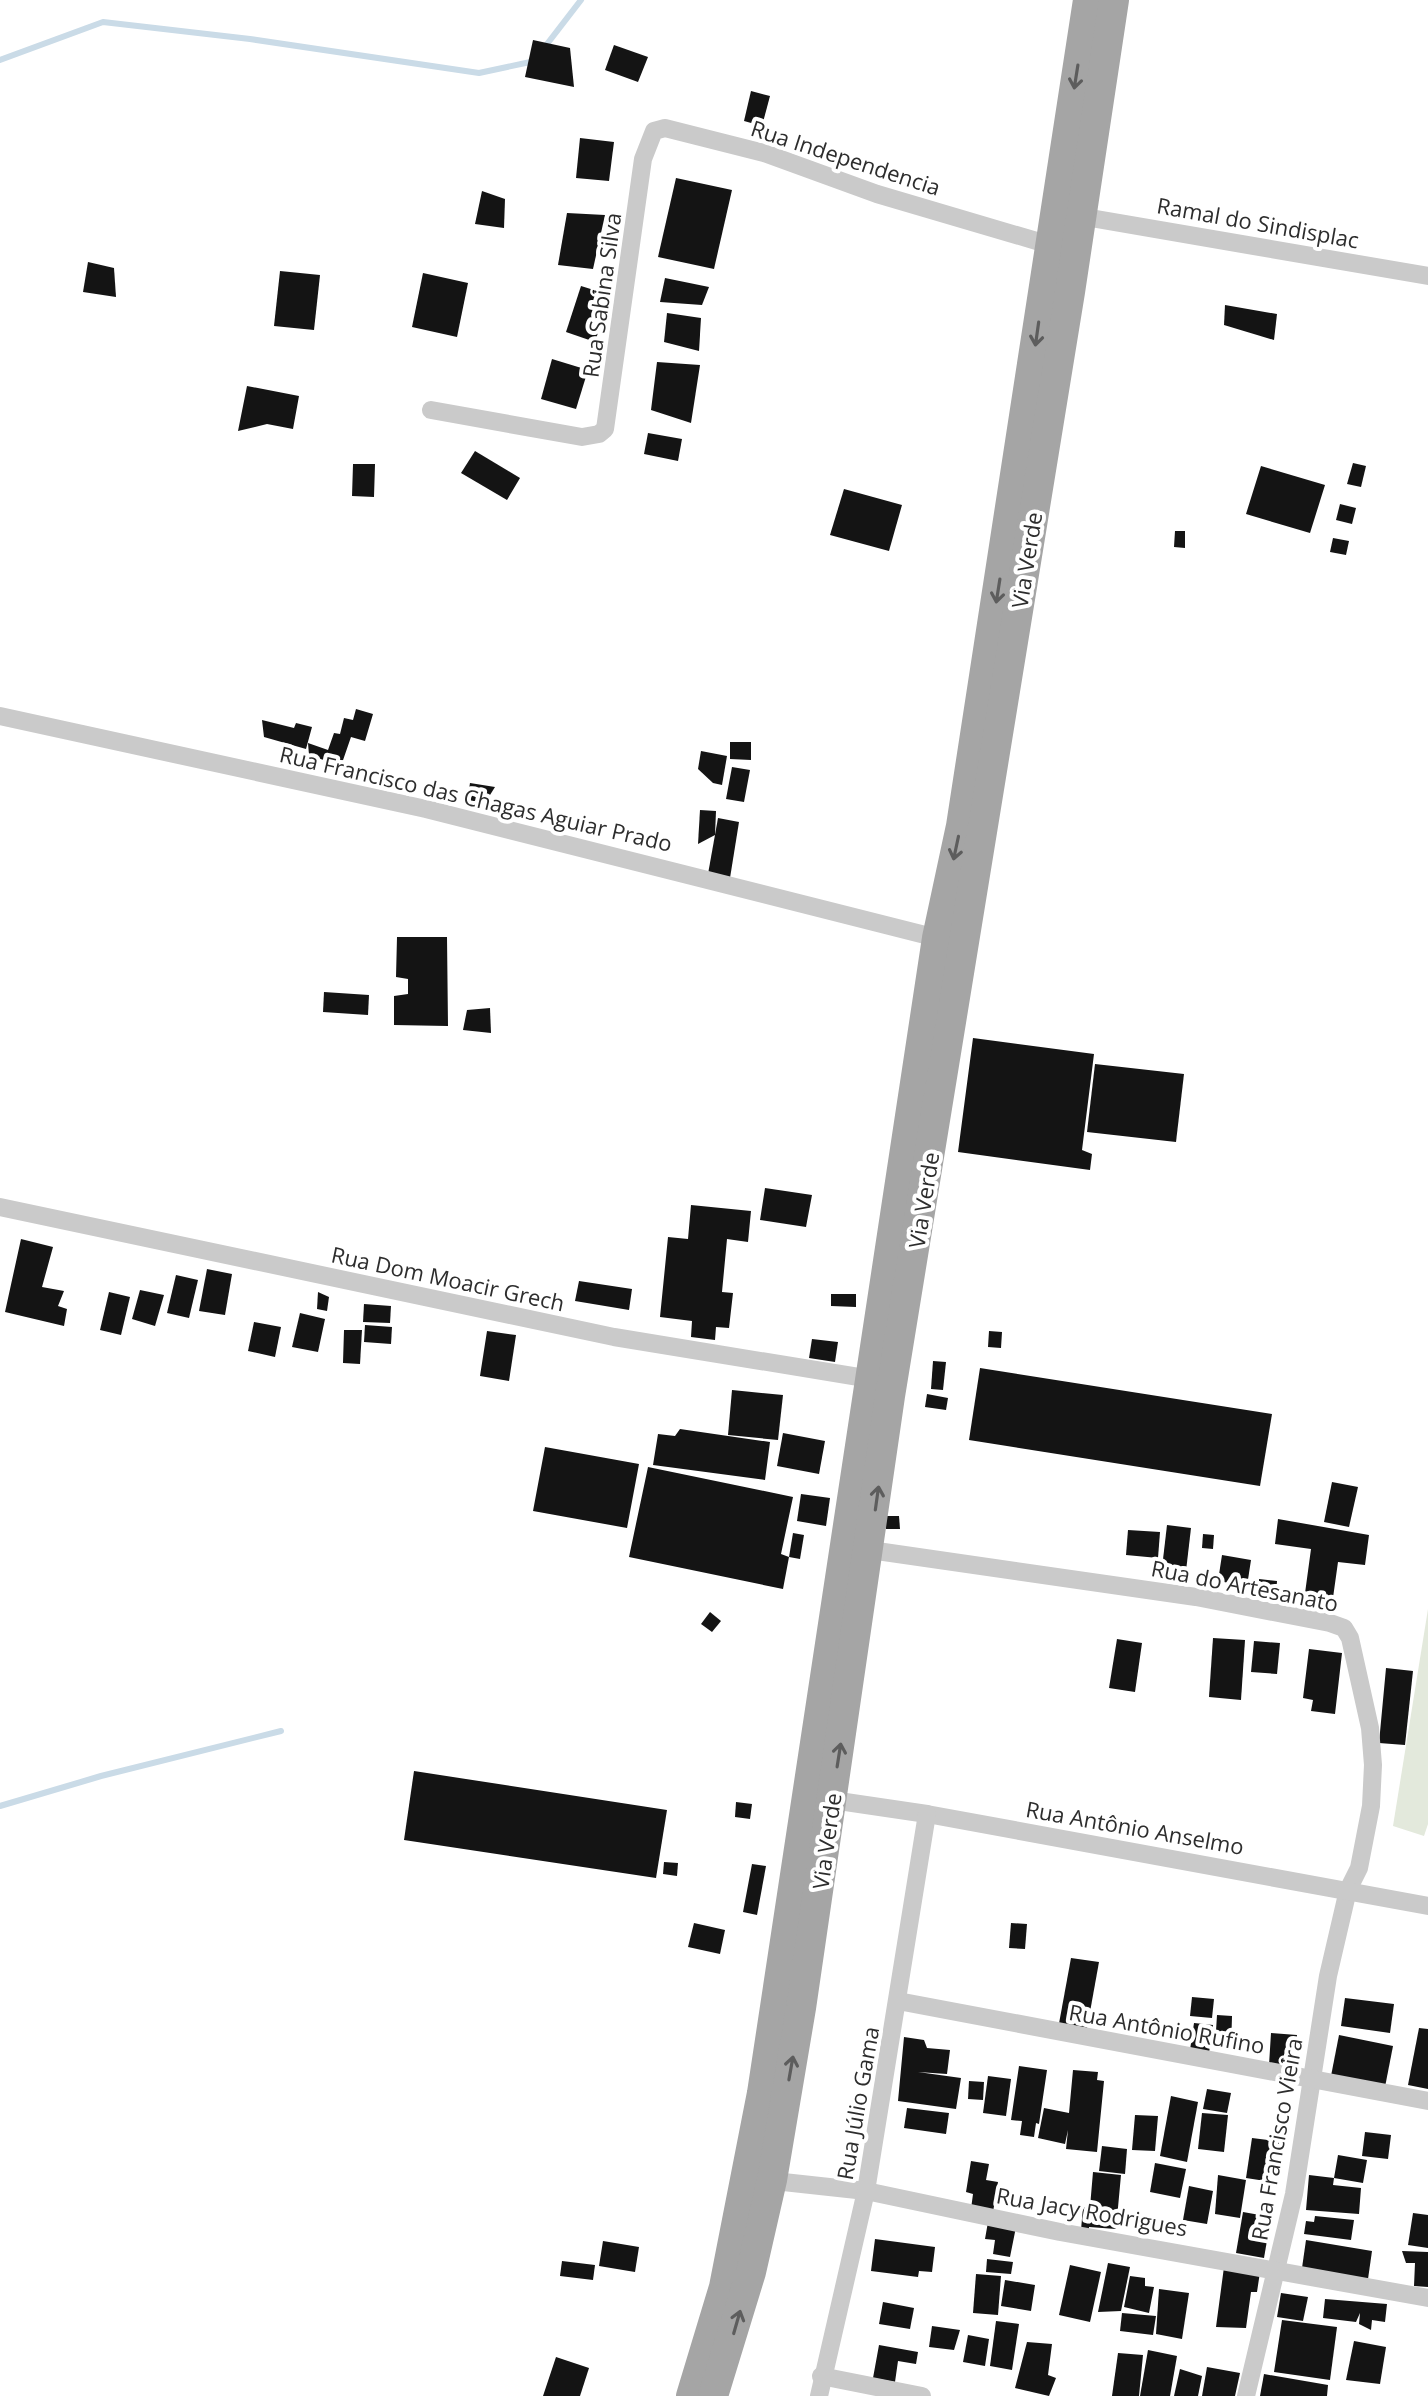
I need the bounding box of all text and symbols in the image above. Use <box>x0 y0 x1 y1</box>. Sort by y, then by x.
one-way arrow <box>1068 64 1083 89</box>
street label: Rua Independencia <box>747 112 945 202</box>
street label: Ramal do Sindisplac <box>1155 189 1361 255</box>
street label: Rua Sabina Silva <box>575 211 627 379</box>
one-way arrow <box>1029 321 1044 346</box>
street label: Via Verde <box>1004 510 1048 610</box>
one-way arrow <box>990 578 1005 603</box>
street label: Rua Francisco das Chagas Aguiar Prado <box>277 738 675 858</box>
one-way arrow <box>948 834 963 860</box>
street label: Via Verde <box>901 1150 945 1250</box>
street label: Rua Dom Moacir Grech <box>329 1239 567 1317</box>
one-way arrow <box>870 1486 885 1511</box>
street label: Rua do Artesanato <box>1149 1552 1341 1618</box>
one-way arrow <box>832 1743 847 1768</box>
street label: Via Verde <box>804 1791 848 1891</box>
street label: Rua Antônio Anselmo <box>1024 1793 1246 1861</box>
street label: Rua Antônio Rufino <box>1067 1996 1267 2060</box>
street label: Rua Júlio Gama <box>829 2024 885 2182</box>
street label: Rua Francisco Vieira <box>1243 2035 1309 2243</box>
one-way arrow <box>785 2055 800 2081</box>
street label: Rua Jacy Rodrigues <box>994 2179 1190 2243</box>
one-way arrow <box>730 2309 745 2335</box>

